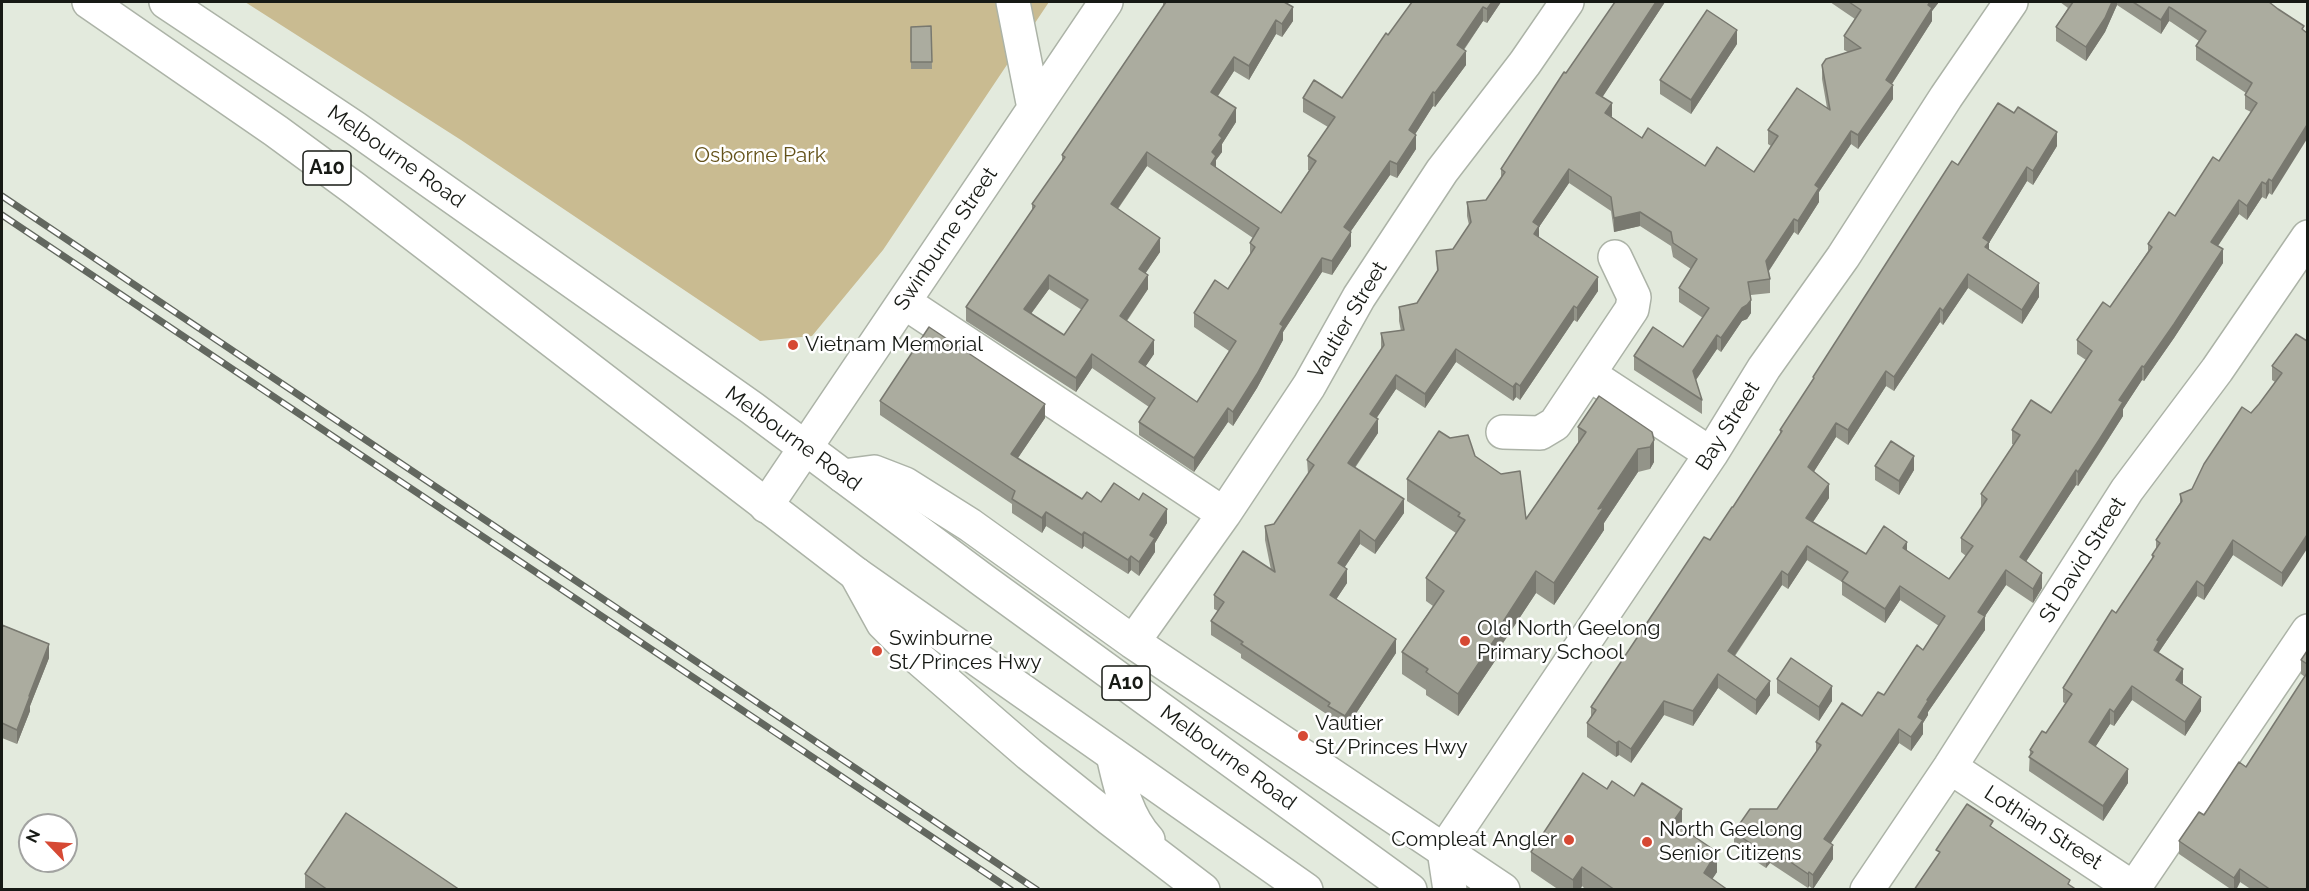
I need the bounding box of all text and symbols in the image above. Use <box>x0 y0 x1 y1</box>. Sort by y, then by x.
street label: Melbourne Road <box>322 100 470 214</box>
park label: Osborne Park <box>694 143 826 169</box>
road number: A10 <box>303 151 351 185</box>
street label: Swinburne Street <box>889 163 1003 315</box>
street label: Vautier Street <box>1303 257 1393 383</box>
place label: Vietnam Memorial <box>805 332 983 358</box>
marker: Vietnam Memorial <box>786 338 800 352</box>
street label: Bay Street <box>1691 377 1765 475</box>
street label: Melbourne Road <box>720 381 866 497</box>
street label: St David Street <box>2034 493 2132 627</box>
place label: Old North Geelong Primary School <box>1477 616 1661 666</box>
place label: Swinburne St/Princes Hwy <box>889 626 1042 676</box>
marker: Old North Geelong Primary School <box>1458 634 1472 648</box>
marker: Swinburne St/Princes Hwy <box>870 644 884 658</box>
road number: A10 <box>1102 666 1150 700</box>
street label: Melbourne Road <box>1155 700 1301 816</box>
place label: Vautier St/Princes Hwy <box>1315 711 1468 761</box>
marker: Vautier St/Princes Hwy <box>1296 729 1310 743</box>
street label: Lothian Street <box>1979 781 2107 875</box>
north arrow <box>18 813 78 873</box>
place label: North Geelong Senior Citizens <box>1659 817 1803 867</box>
text: N <box>22 826 44 846</box>
place label: Compleat Angler <box>1391 827 1557 853</box>
marker: Compleat Angler <box>1562 833 1576 847</box>
marker: North Geelong Senior Citizens <box>1640 835 1654 849</box>

